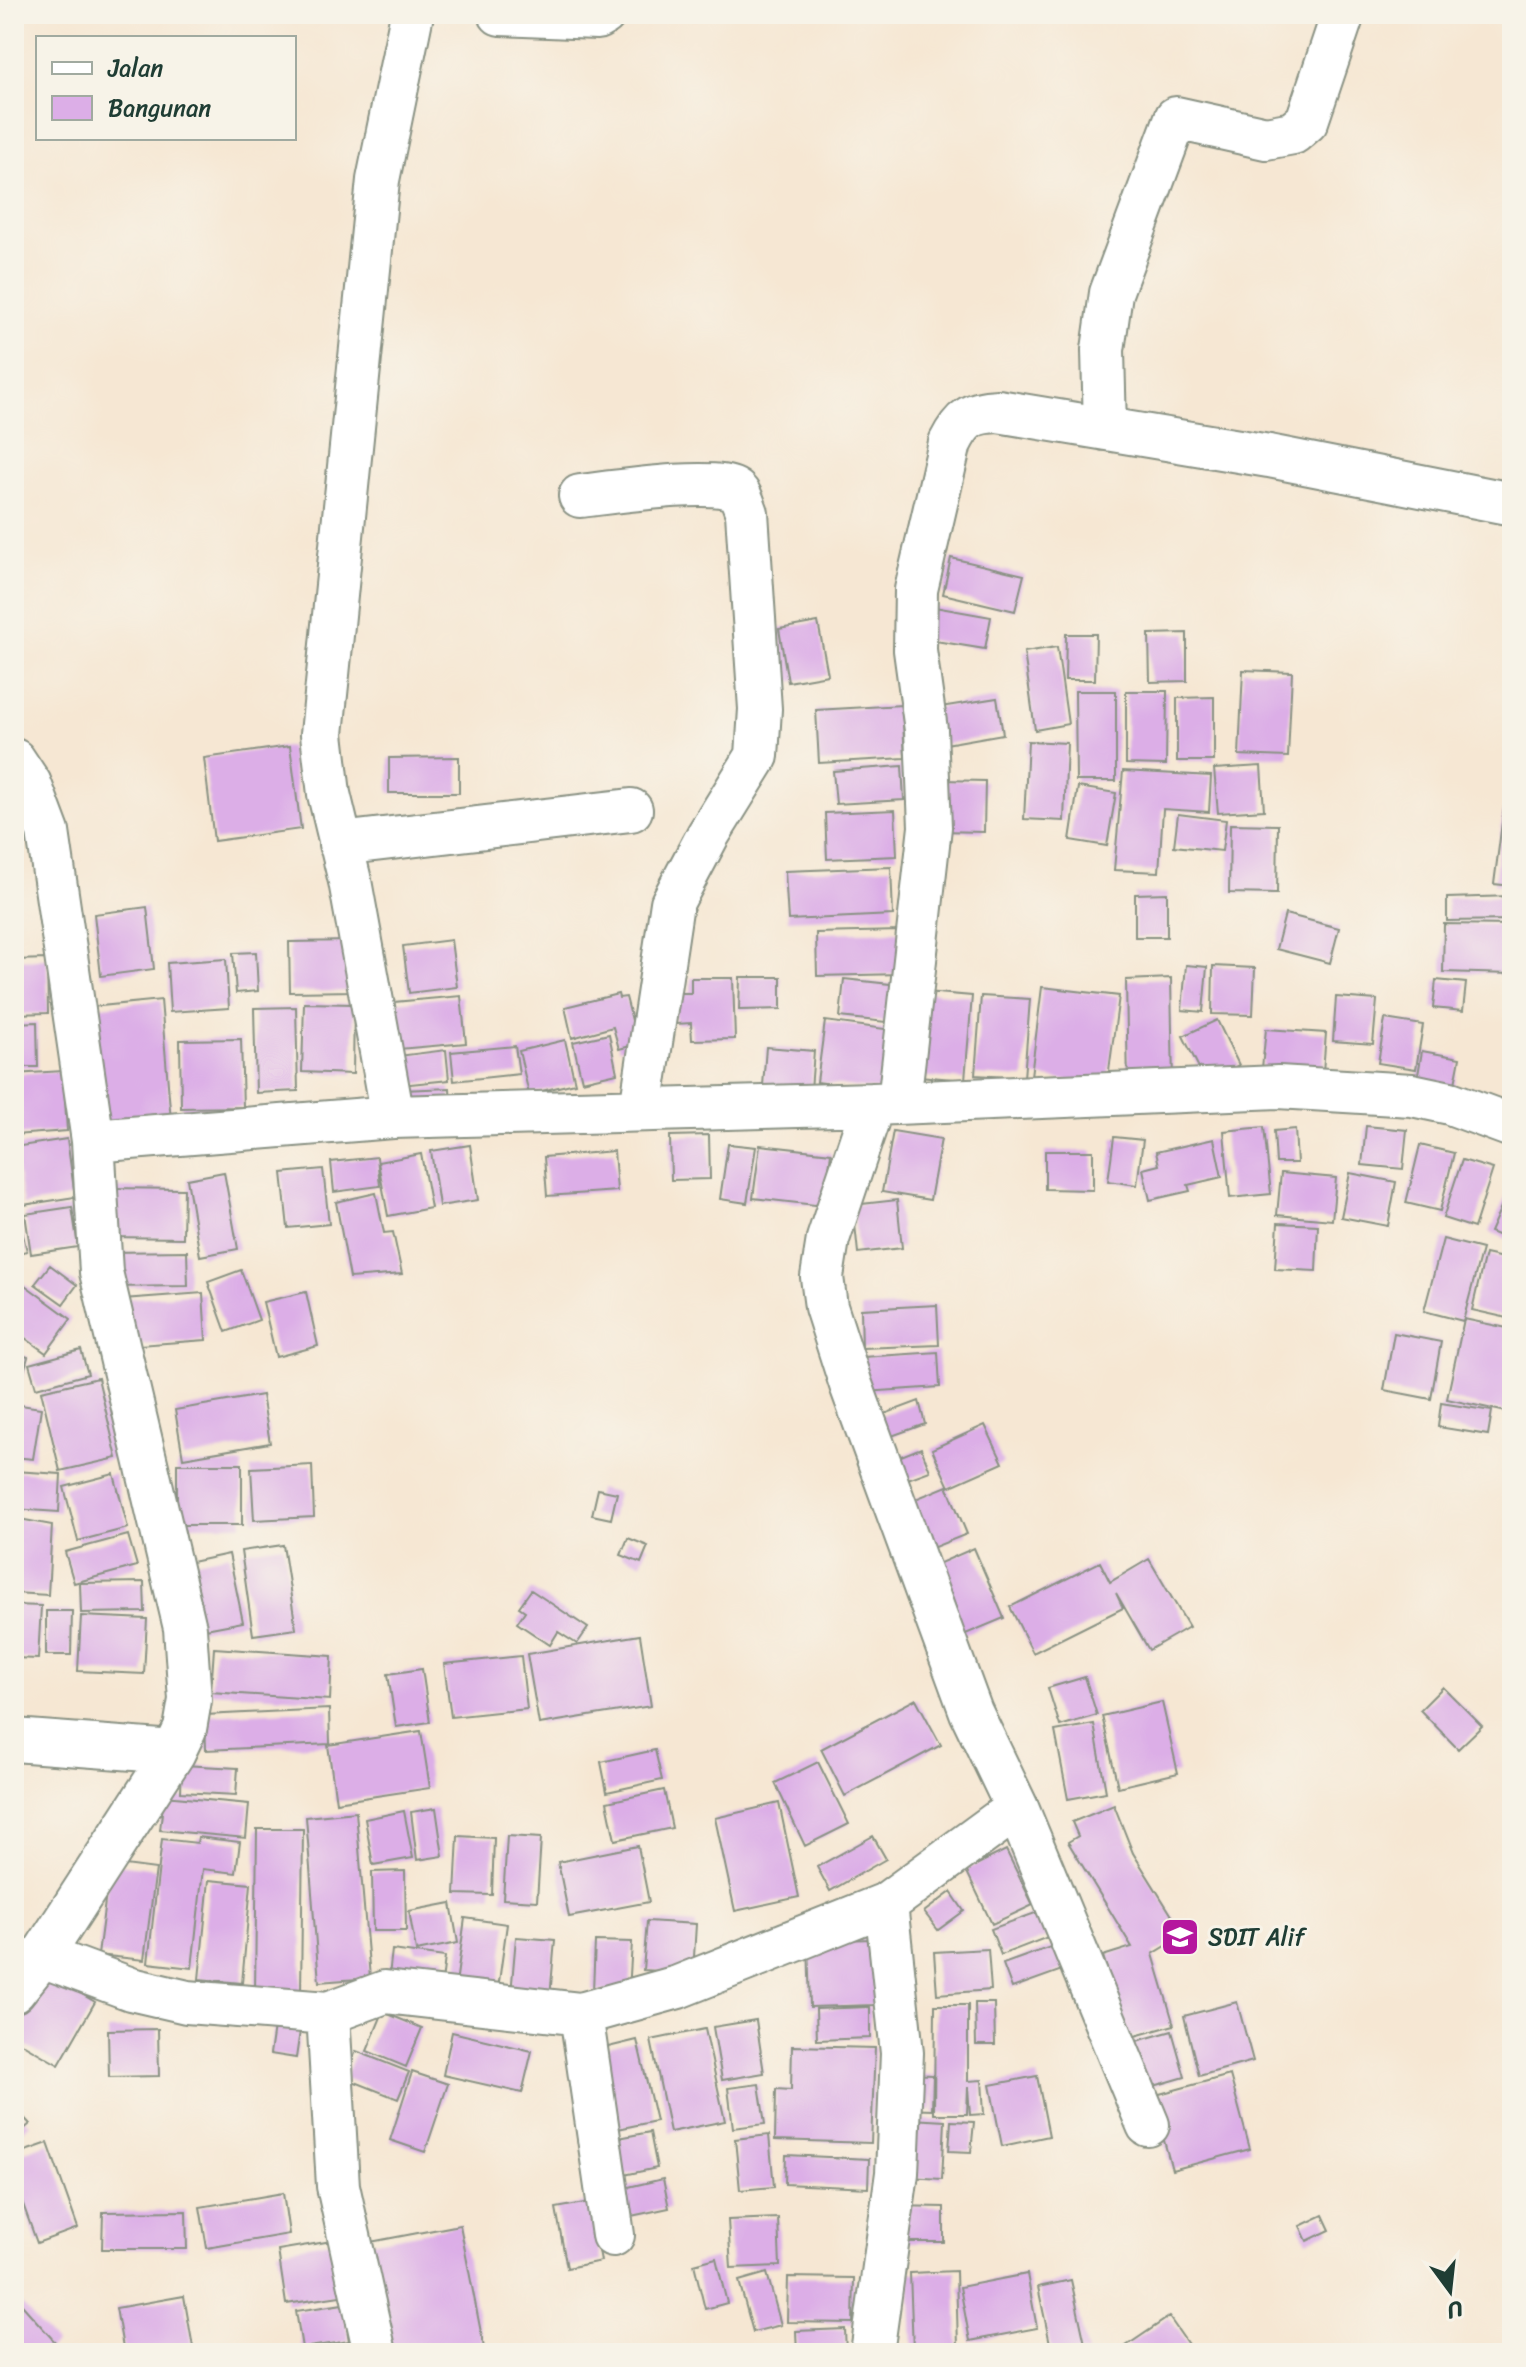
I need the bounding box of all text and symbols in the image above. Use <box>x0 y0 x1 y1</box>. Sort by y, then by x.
legend <box>36 36 296 140</box>
text: Jalan <box>107 47 163 89</box>
text: Bangunan <box>108 87 211 129</box>
school or university icon: SDIT Alif <box>1159 1916 1201 1958</box>
place label: SDIT Alif <box>1208 1916 1307 1958</box>
north arrow <box>1410 2251 1490 2331</box>
text: U <box>1442 2289 1467 2331</box>

